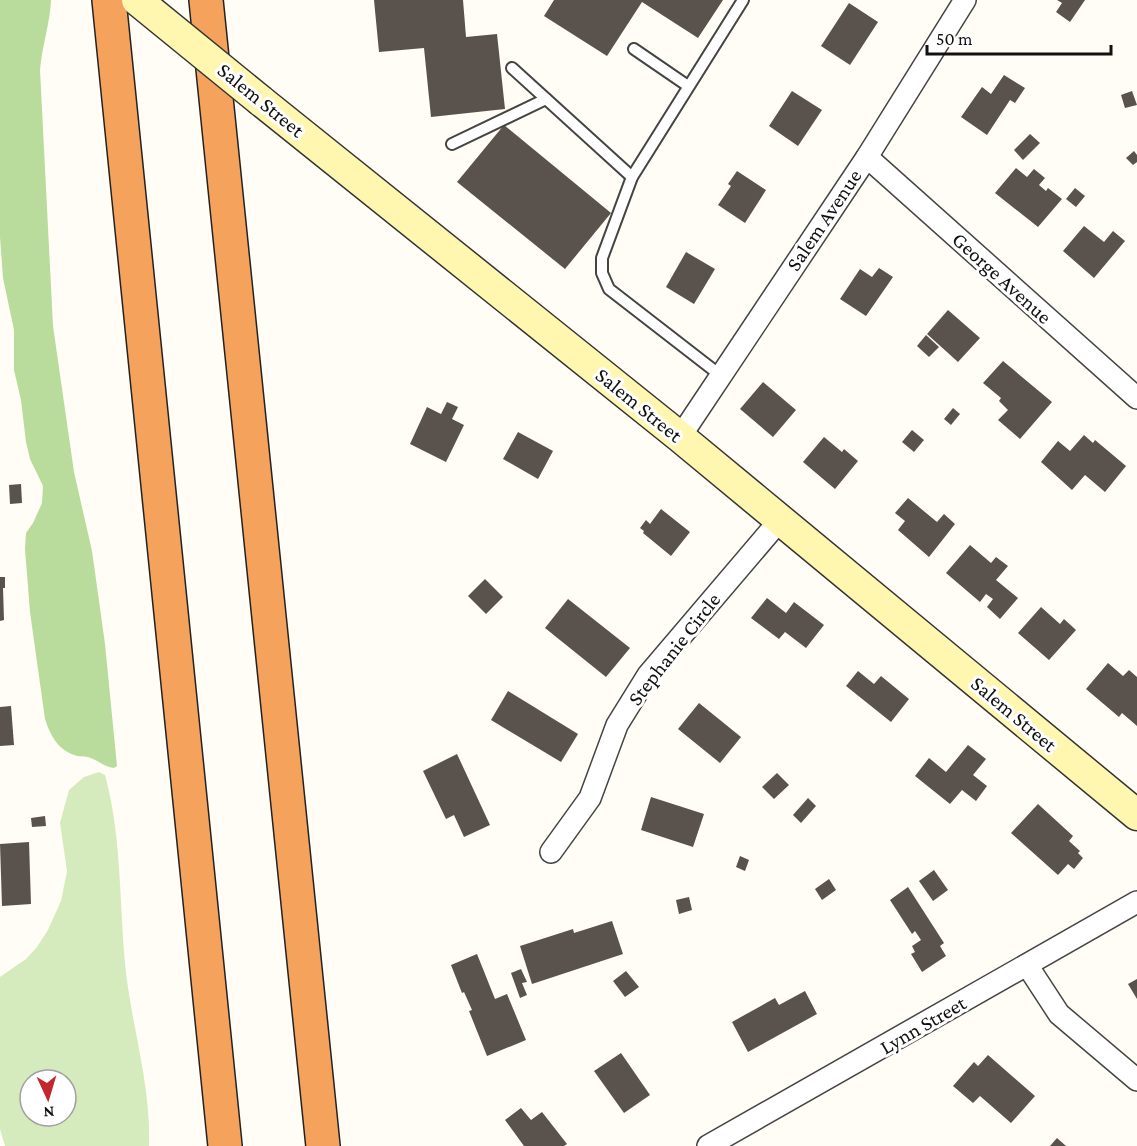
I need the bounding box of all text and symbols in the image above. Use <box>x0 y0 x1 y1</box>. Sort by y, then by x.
scale bar <box>927 18 1112 56</box>
text: 50 m <box>936 29 973 49</box>
street label: Salem Street <box>213 58 310 143</box>
street label: Salem Avenue <box>781 165 867 275</box>
street label: George Avenue <box>947 227 1057 329</box>
street label: Salem Street <box>591 363 688 448</box>
street label: Stephanie Circle <box>623 588 725 710</box>
street label: Salem Street <box>966 671 1062 757</box>
street label: Lynn Street <box>876 990 971 1059</box>
north arrow <box>18 1068 78 1128</box>
text: N <box>43 1104 55 1121</box>

